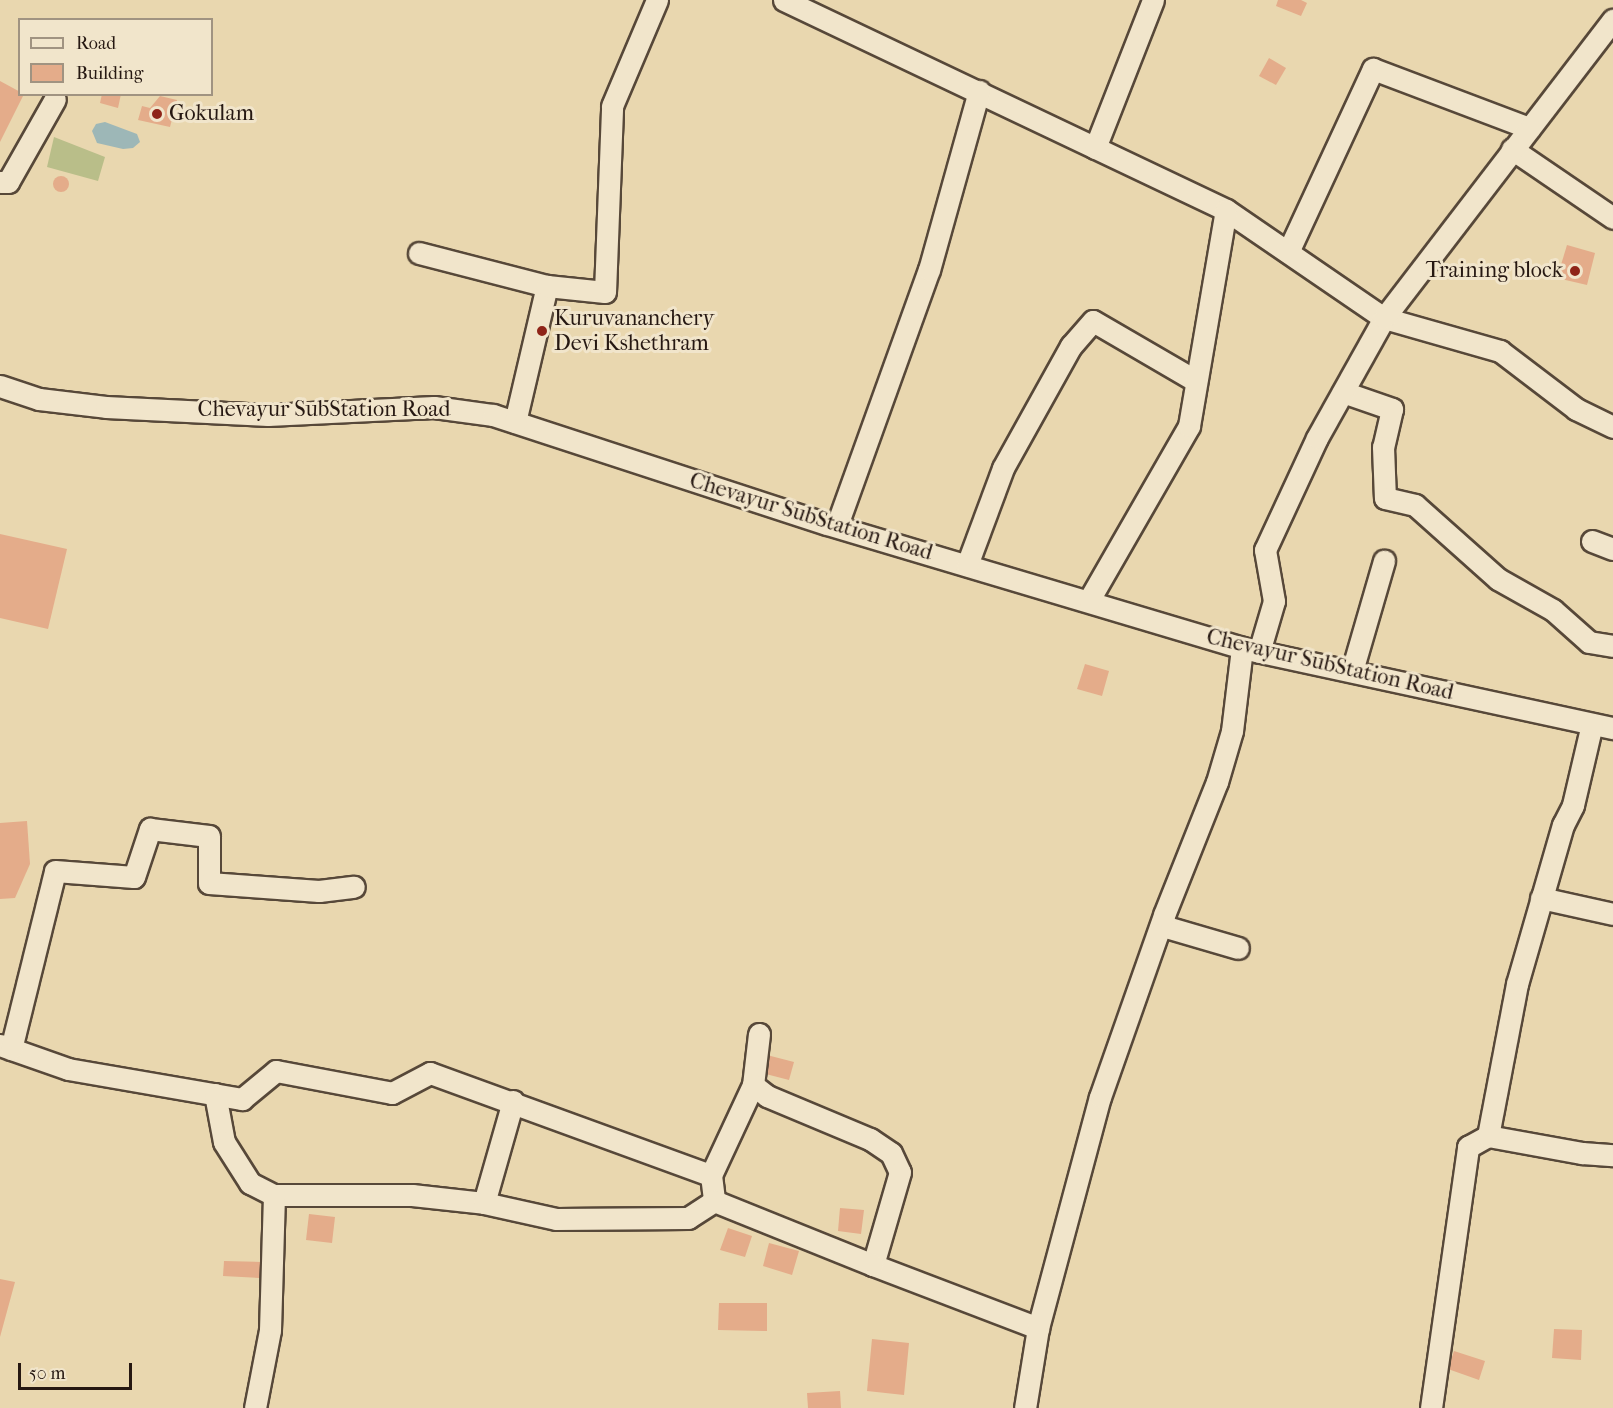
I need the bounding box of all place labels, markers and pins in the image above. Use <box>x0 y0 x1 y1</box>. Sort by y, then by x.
place label: Gokulam <box>169 101 254 127</box>
marker: Gokulam <box>150 107 164 121</box>
place label: Training block <box>1426 258 1563 284</box>
marker: Training block <box>1568 264 1582 278</box>
place label: Kuruvananchery Devi Kshethram <box>554 305 714 356</box>
marker: Kuruvananchery Devi Kshethram <box>535 324 549 338</box>

